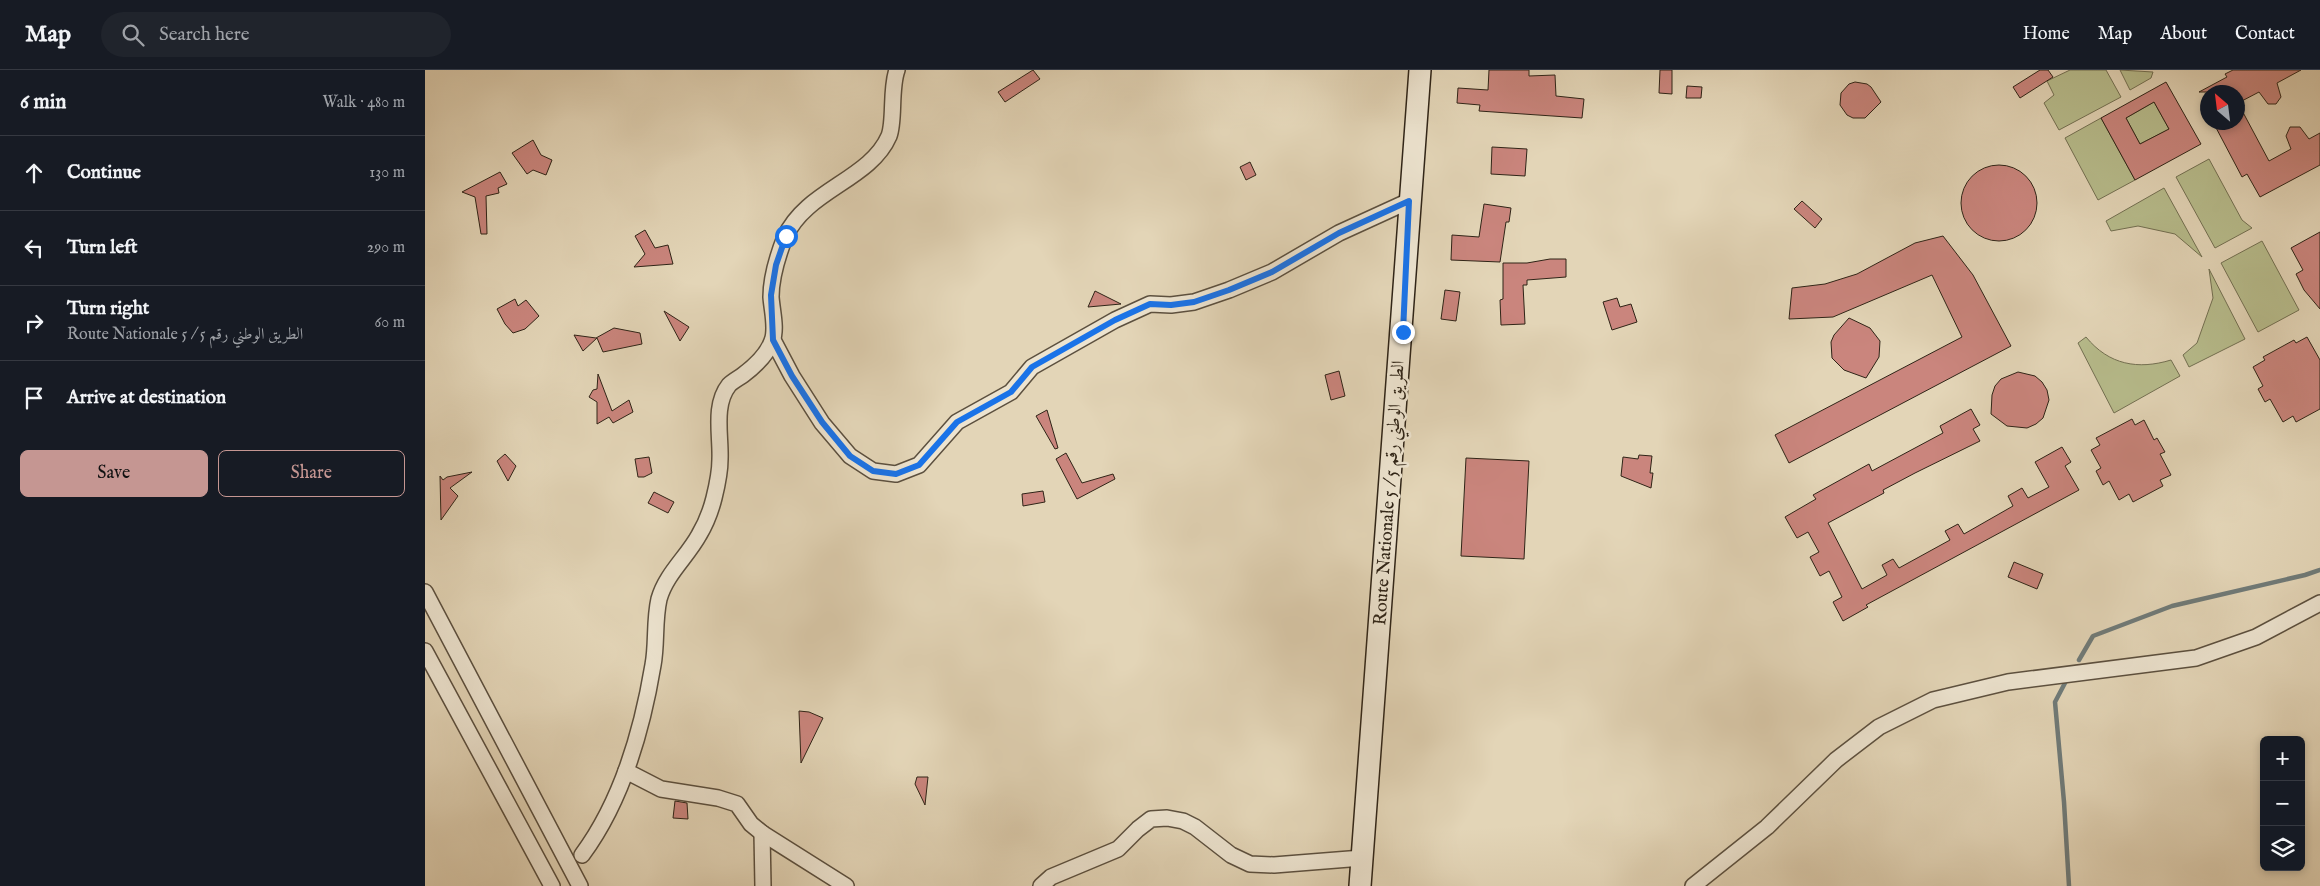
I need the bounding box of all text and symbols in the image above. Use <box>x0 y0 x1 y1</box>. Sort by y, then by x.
search box <box>101 12 451 57</box>
text: Map <box>25 19 71 50</box>
icon: search <box>119 21 147 49</box>
text: Search here <box>159 23 250 47</box>
text: Home <box>2023 23 2070 46</box>
text: Map <box>2098 23 2132 46</box>
text: About <box>2160 23 2207 46</box>
text: Contact <box>2235 23 2295 46</box>
north arrow <box>2200 85 2245 130</box>
text: 6 min <box>20 89 66 116</box>
text: Walk · 480 m <box>323 93 405 113</box>
icon: ahead <box>20 159 48 187</box>
text: Continue <box>67 161 141 185</box>
text: 130 m <box>369 163 405 183</box>
route start <box>775 225 798 248</box>
icon: left <box>20 234 48 262</box>
text: Turn left <box>67 236 138 260</box>
text: 290 m <box>367 238 405 258</box>
text: Turn right <box>67 297 149 321</box>
icon: right <box>20 309 48 337</box>
text: 60 m <box>375 313 405 333</box>
route end <box>1392 321 1415 344</box>
text: Route Nationale 5 / الطريق الوطني رقم 5 <box>67 325 303 345</box>
street label: Route Nationale 5 / الطريق الوطني رقم 5 <box>1369 360 1415 627</box>
icon: arrive <box>20 384 48 412</box>
text: Arrive at destination <box>67 386 226 410</box>
button: Save <box>20 450 208 497</box>
button: Share <box>218 450 405 497</box>
map controls <box>2260 736 2305 871</box>
button: + <box>2260 736 2305 781</box>
button: − <box>2260 781 2305 826</box>
button: layers <box>2260 826 2305 871</box>

